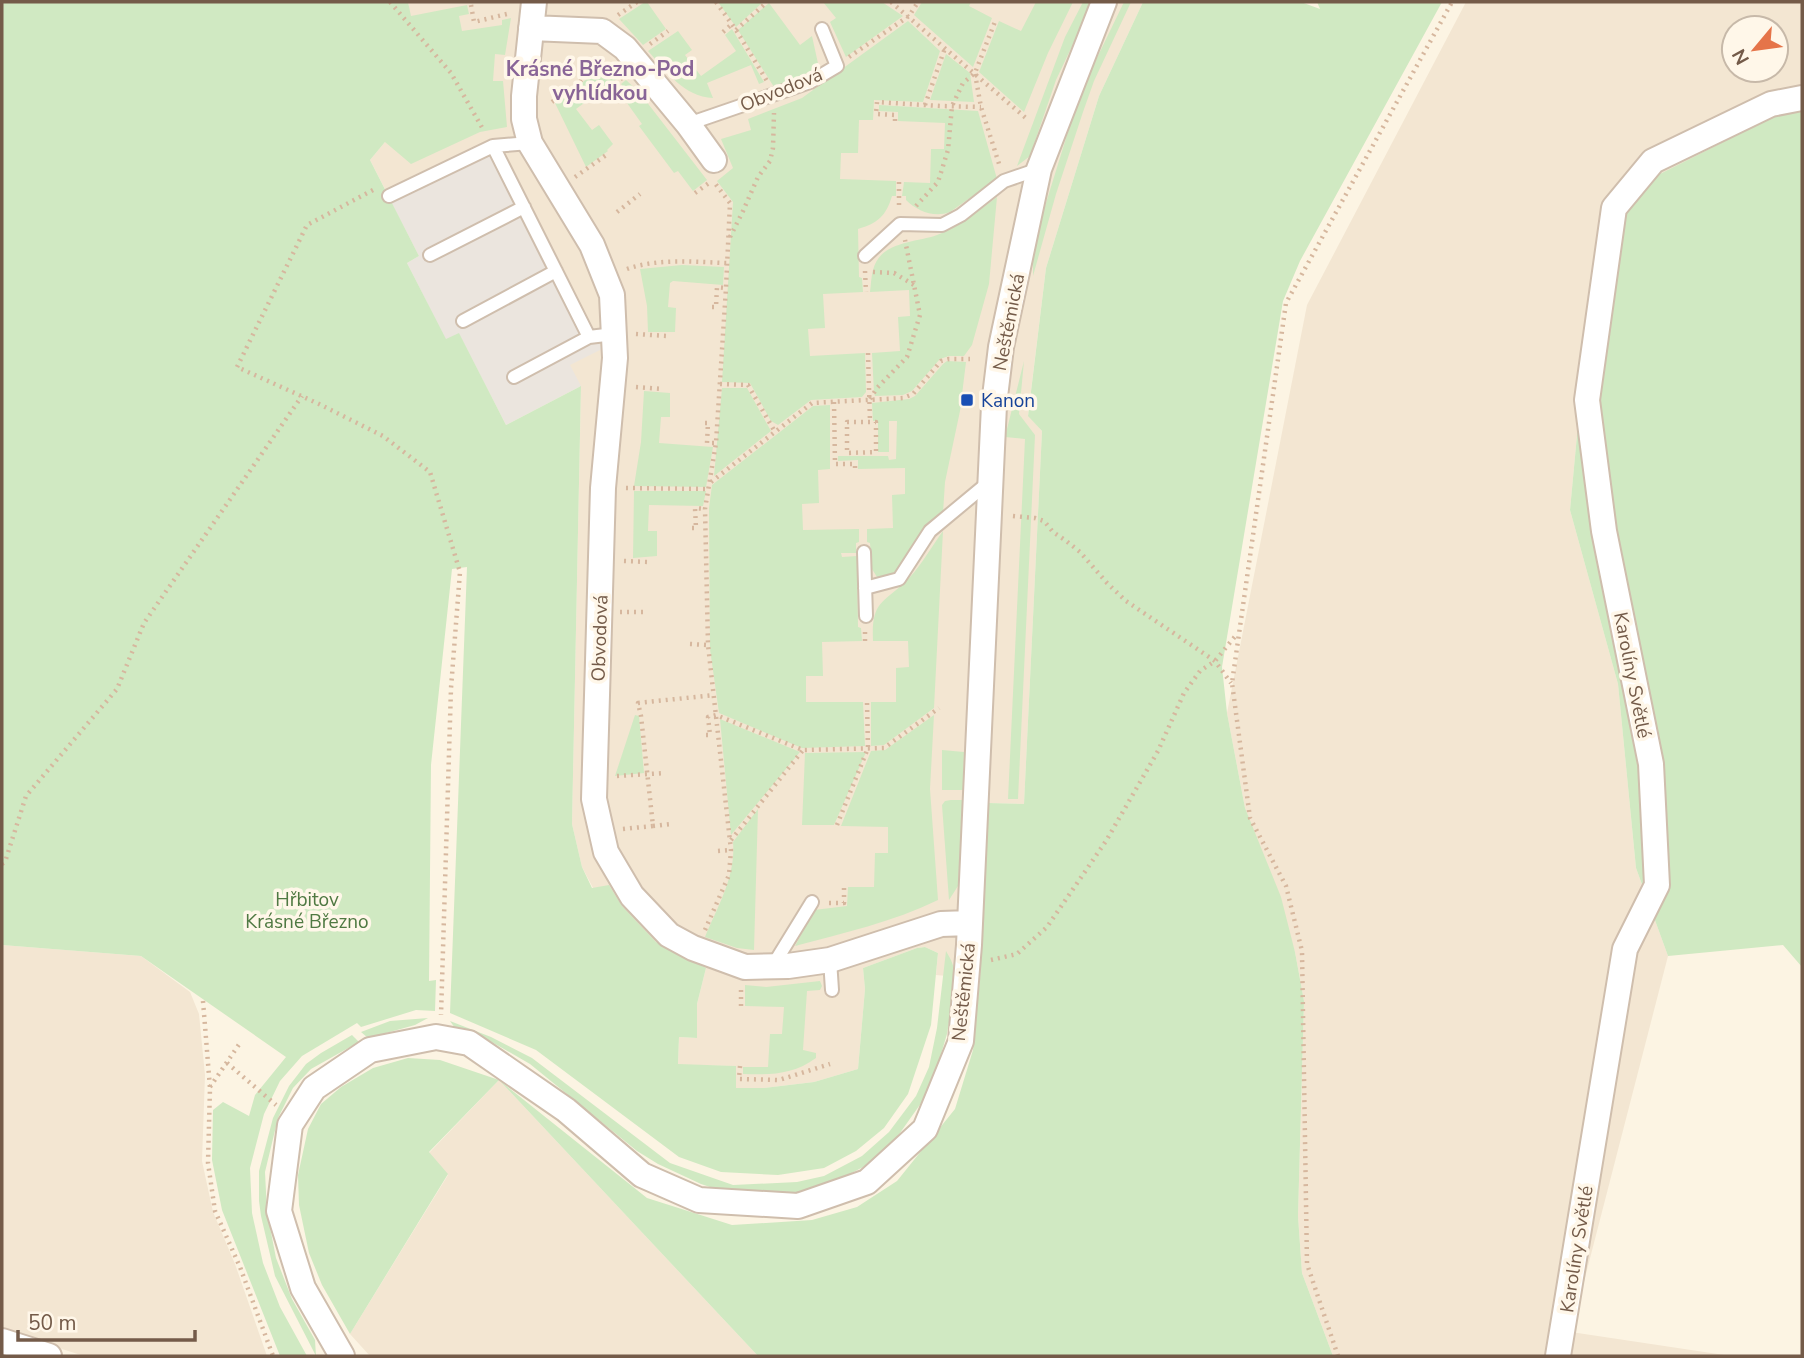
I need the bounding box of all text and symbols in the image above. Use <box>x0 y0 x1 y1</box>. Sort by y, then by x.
north arrow <box>1720 14 1790 84</box>
text: N <box>1726 44 1756 69</box>
district label: Krásné Březno-Pod vyhlídkou <box>506 55 694 107</box>
street label: Obvodová <box>736 62 827 118</box>
street label: Neštěmická <box>987 271 1031 373</box>
place label: Kanon <box>981 388 1035 414</box>
marker: Kanon <box>959 392 975 408</box>
street label: Obvodová <box>585 594 615 682</box>
street label: Karolíny Světlé <box>1607 610 1657 741</box>
park label: Hřbitov Krásné Březno <box>245 887 369 935</box>
street label: Neštěmická <box>946 942 982 1043</box>
street label: Karolíny Světlé <box>1554 1184 1600 1314</box>
scale bar <box>18 1298 194 1342</box>
text: 50 m <box>28 1309 77 1337</box>

